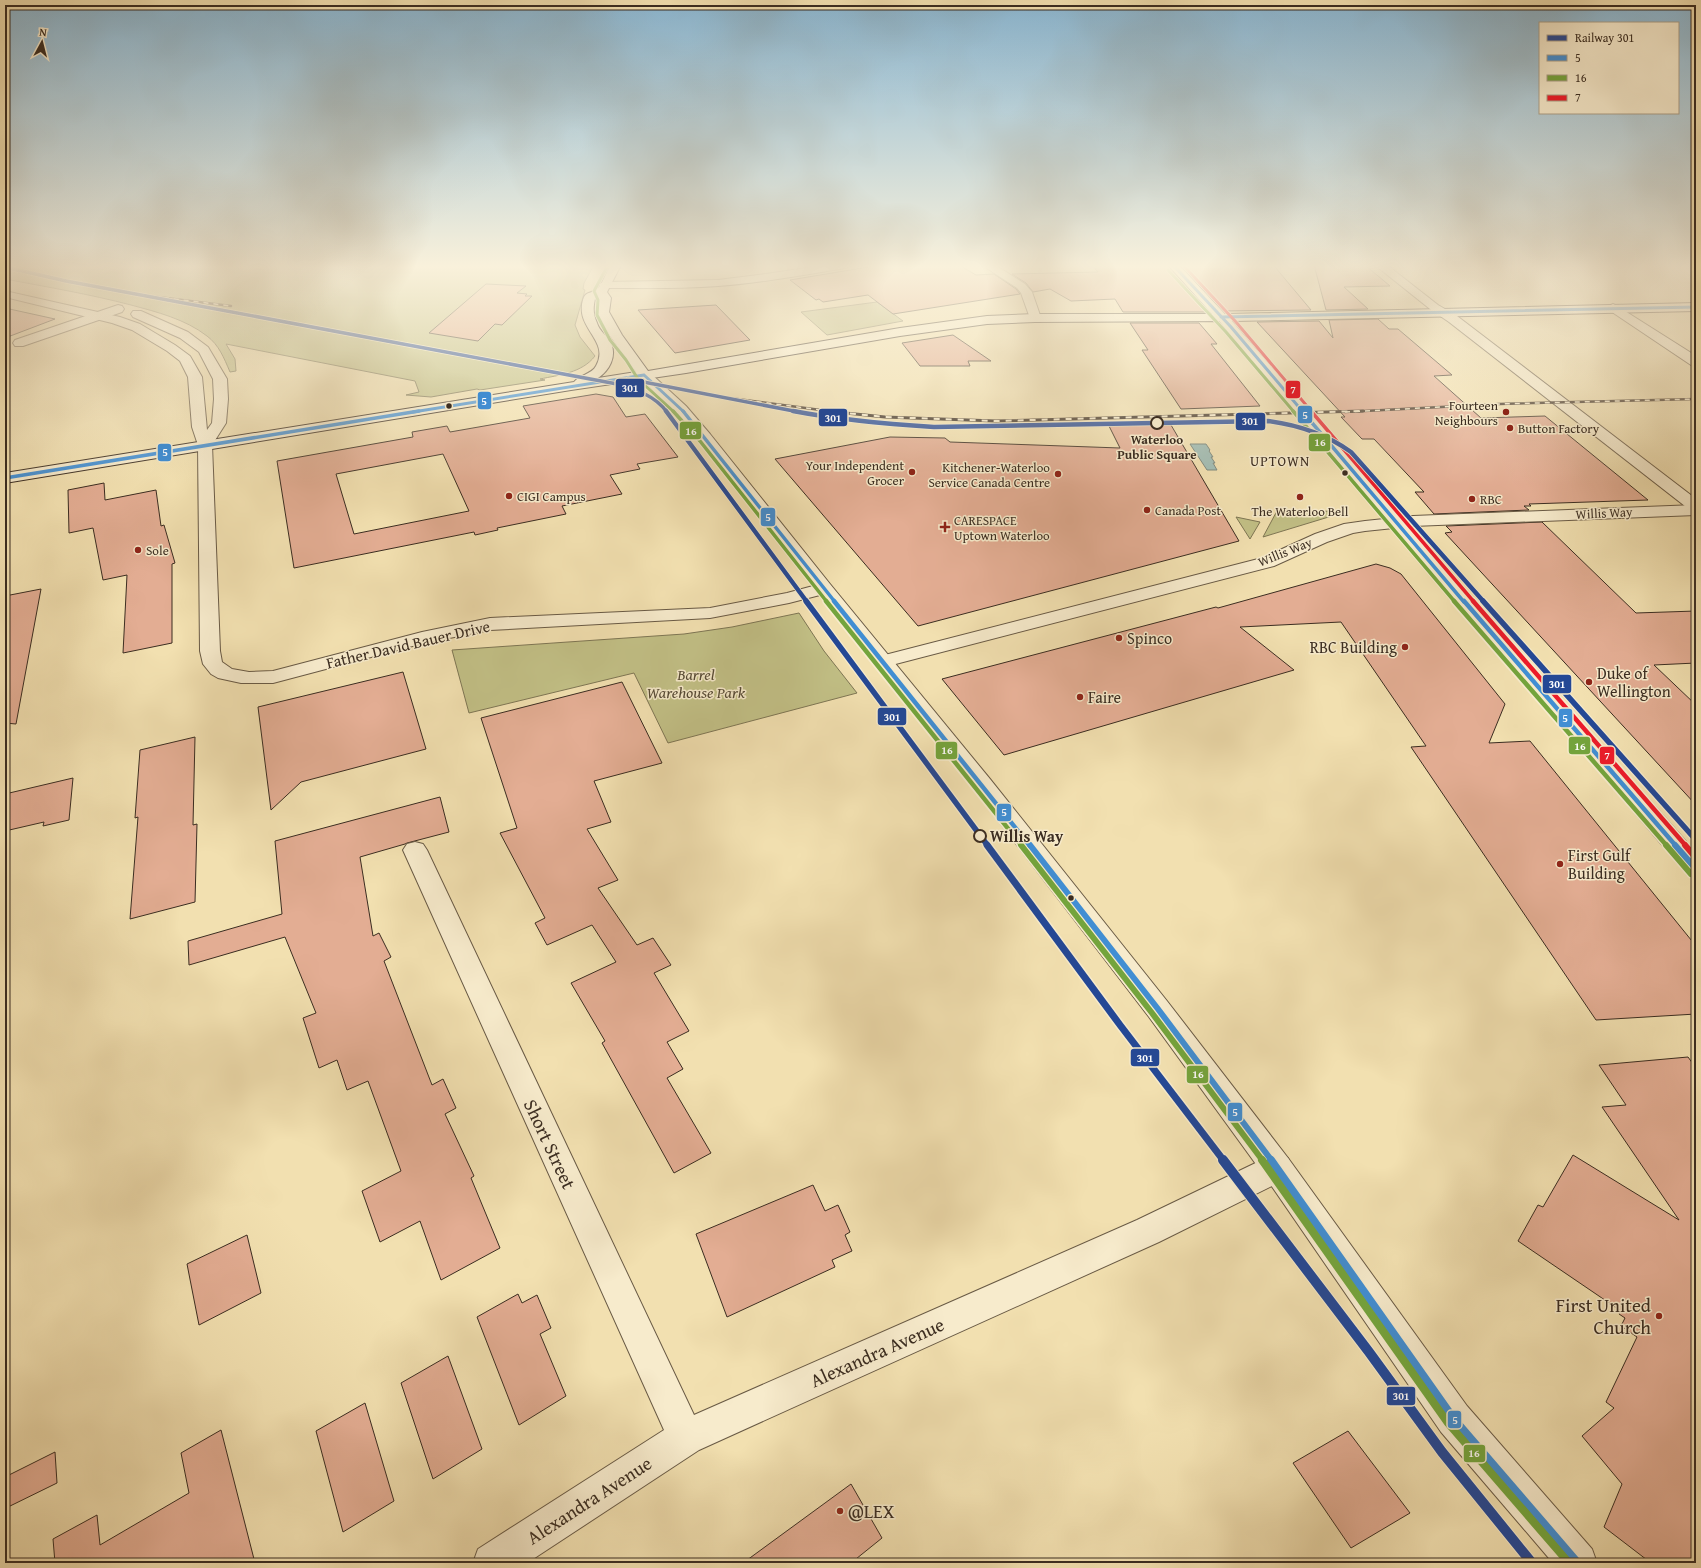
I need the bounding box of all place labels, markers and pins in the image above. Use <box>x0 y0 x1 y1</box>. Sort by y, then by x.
place label: Fourteen Neighbours <box>1435 396 1499 430</box>
unlabelled marker <box>444 401 454 411</box>
marker: Fourteen Neighbours <box>1501 407 1511 417</box>
marker: Waterloo Public Square <box>1150 416 1164 430</box>
place label: Button Factory <box>1518 419 1600 438</box>
marker: Button Factory <box>1505 423 1515 433</box>
place label: Waterloo Public Square <box>1117 430 1197 464</box>
place label: Your Independent Grocer <box>805 456 905 490</box>
place label: Kitchener-Waterloo Service Canada Centre <box>928 458 1050 492</box>
marker: Your Independent Grocer <box>907 467 917 477</box>
unlabelled marker <box>1340 468 1350 478</box>
marker: Kitchener-Waterloo Service Canada Centre <box>1053 469 1063 479</box>
place label: CIGI Campus <box>517 487 586 506</box>
place label: RBC <box>1480 490 1502 509</box>
marker: CIGI Campus <box>504 491 514 501</box>
marker: The Waterloo Bell <box>1295 492 1305 502</box>
marker: RBC <box>1467 494 1477 504</box>
place label: Canada Post <box>1155 501 1221 520</box>
place label: The Waterloo Bell <box>1252 502 1349 521</box>
marker: Canada Post <box>1142 505 1152 515</box>
place label: CARESPACE Uptown Waterloo <box>954 511 1050 545</box>
marker: CARESPACE Uptown Waterloo <box>939 521 951 533</box>
place label: Sole <box>146 541 169 560</box>
marker: Sole <box>133 545 143 555</box>
place label: Spinco <box>1127 626 1172 650</box>
marker: Spinco <box>1114 633 1124 643</box>
place label: RBC Building <box>1310 635 1397 659</box>
marker: RBC Building <box>1400 642 1410 652</box>
place label: Duke of Wellington <box>1597 661 1671 703</box>
marker: Duke of Wellington <box>1584 677 1594 687</box>
place label: Faire <box>1088 685 1121 709</box>
marker: Faire <box>1075 692 1085 702</box>
place label: Willis Way <box>990 824 1064 848</box>
marker: Willis Way <box>973 829 987 843</box>
place label: First Gulf Building <box>1568 843 1632 885</box>
marker: First Gulf Building <box>1555 859 1565 869</box>
unlabelled marker <box>1066 893 1076 903</box>
place label: First United Church <box>1556 1291 1652 1341</box>
marker: First United Church <box>1654 1311 1664 1321</box>
place label: @LEX <box>848 1497 895 1525</box>
marker: @LEX <box>835 1506 845 1516</box>

